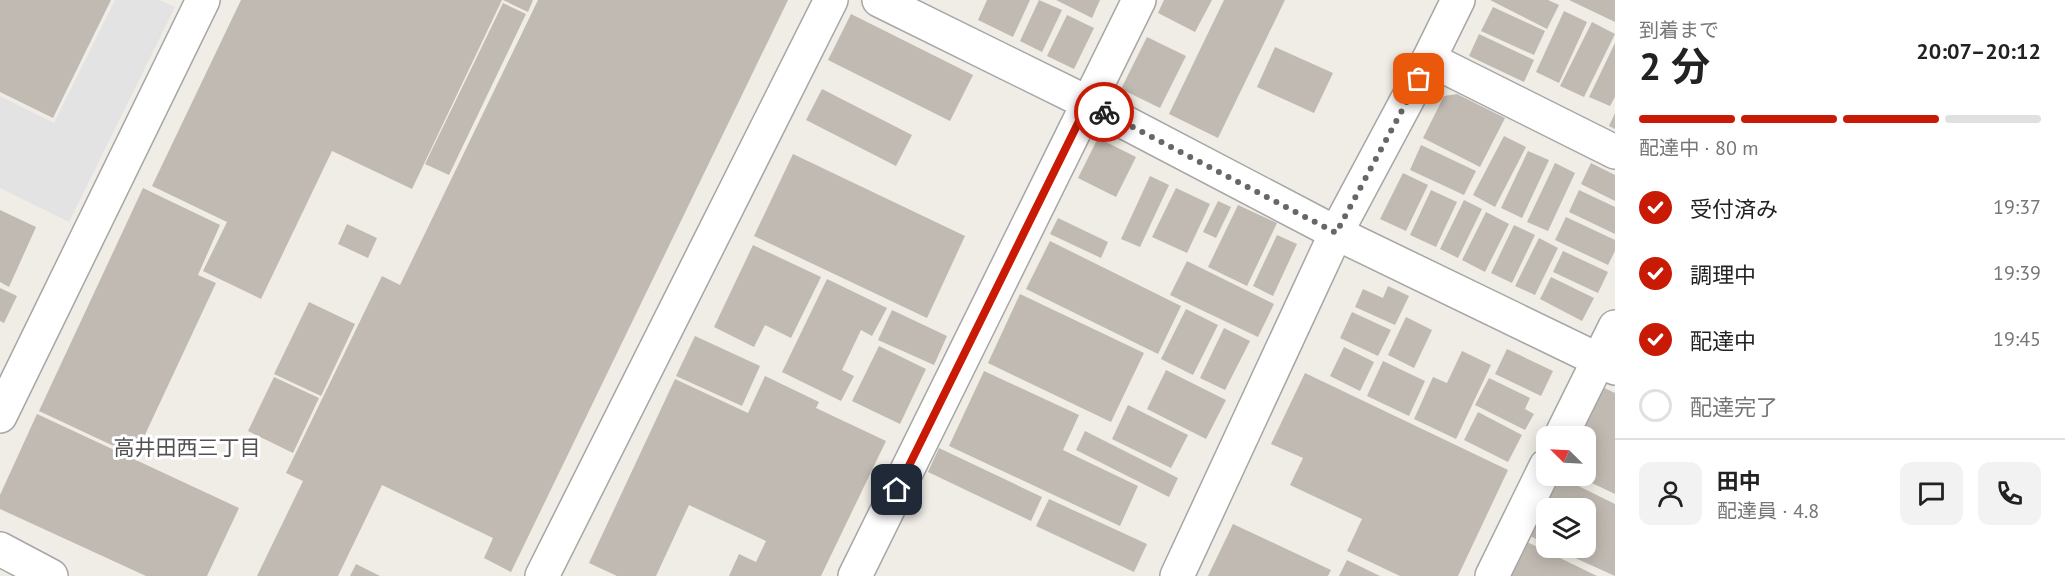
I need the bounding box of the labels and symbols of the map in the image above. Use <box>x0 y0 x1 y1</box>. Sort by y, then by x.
pin <box>1393 53 1444 104</box>
courier <box>1074 82 1134 142</box>
north arrow <box>1536 426 1596 486</box>
district label: 高井田西三丁目 <box>114 434 261 461</box>
pin <box>871 464 922 515</box>

